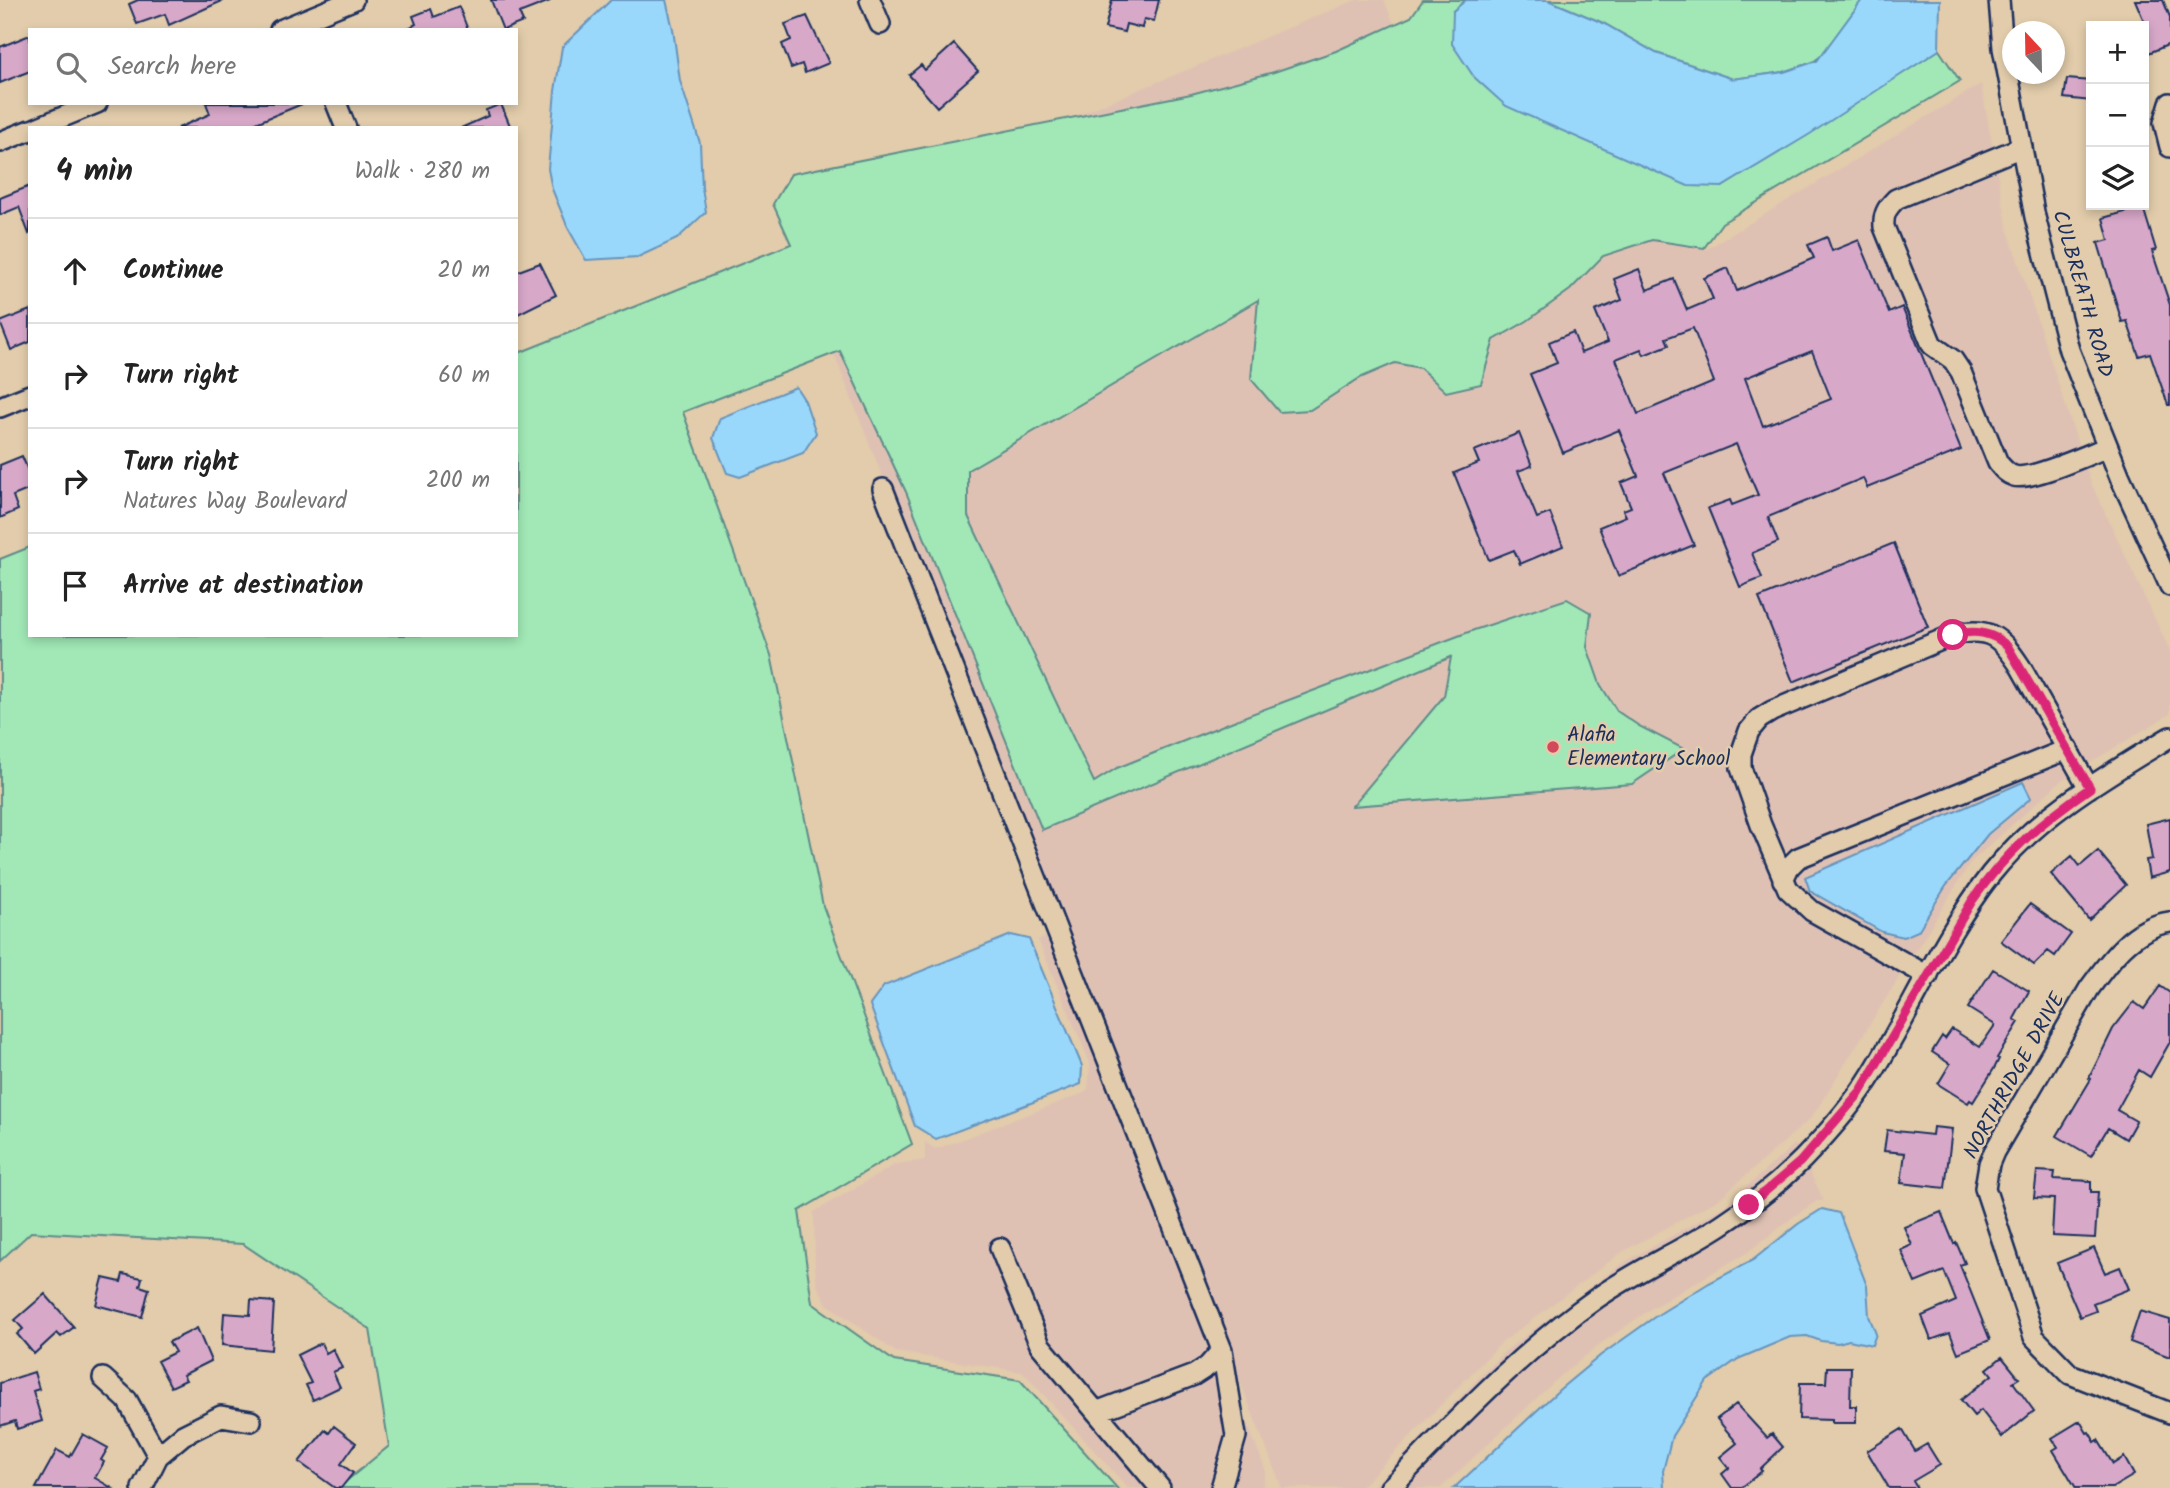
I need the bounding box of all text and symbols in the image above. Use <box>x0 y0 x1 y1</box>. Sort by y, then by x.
north arrow <box>2002 21 2065 84</box>
map controls <box>2086 21 2149 210</box>
button: + <box>2086 21 2149 84</box>
search box <box>28 28 518 105</box>
text: Search here <box>108 46 236 88</box>
icon: search <box>52 48 90 86</box>
button: − <box>2086 84 2149 147</box>
button: layers <box>2086 147 2149 210</box>
text: 4 min <box>56 148 133 196</box>
text: Walk · 280 m <box>355 154 490 190</box>
street label: CULBREATH ROAD <box>2042 207 2122 381</box>
text: Continue <box>123 250 224 292</box>
icon: ahead <box>56 252 94 290</box>
text: 20 m <box>438 253 490 289</box>
text: Turn right <box>123 355 239 397</box>
icon: right <box>56 357 94 395</box>
text: 60 m <box>438 358 490 394</box>
text: Turn right <box>123 442 239 484</box>
icon: right <box>56 462 94 500</box>
text: 200 m <box>426 463 490 499</box>
text: Natures Way Boulevard <box>123 484 347 520</box>
text: Arrive at destination <box>123 565 363 607</box>
icon: arrive <box>56 567 94 605</box>
route start <box>1937 619 1968 650</box>
place label: Alafia Elementary School <box>1567 719 1730 776</box>
marker: Alafia Elementary School <box>1545 739 1561 755</box>
street label: NORTHRIDGE DRIVE <box>1955 986 2075 1165</box>
route end <box>1733 1189 1764 1220</box>

